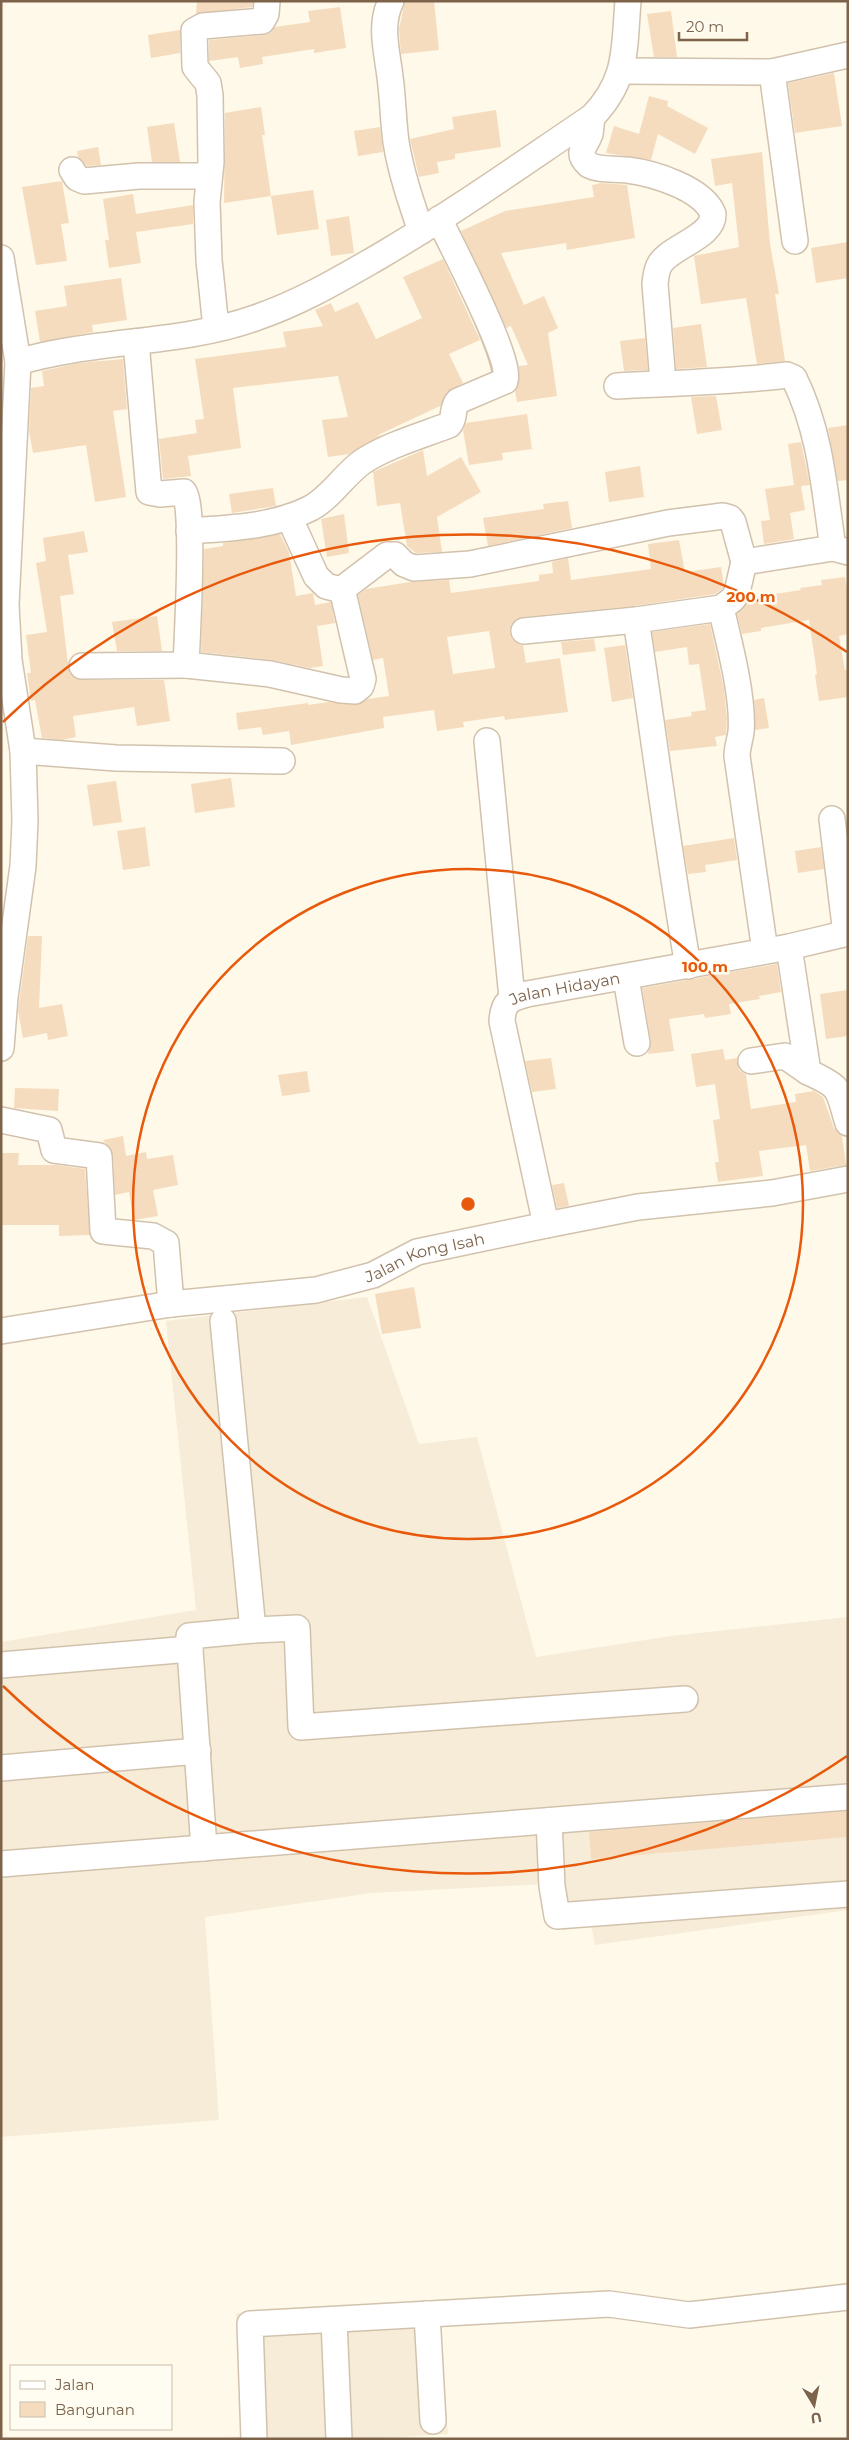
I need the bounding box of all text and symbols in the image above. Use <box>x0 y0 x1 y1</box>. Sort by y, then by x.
scale bar <box>679 10 746 42</box>
text: 20 m <box>686 17 724 36</box>
text: 200 m <box>726 587 776 606</box>
text: 100 m <box>682 957 728 976</box>
street label: Jalan Hidayan <box>505 968 622 1009</box>
centre of rings <box>459 1195 477 1213</box>
street label: Jalan Kong Isah <box>362 1229 486 1287</box>
legend <box>10 2365 172 2430</box>
text: Jalan <box>54 2375 94 2394</box>
north arrow <box>789 2380 839 2430</box>
text: Bangunan <box>55 2400 135 2419</box>
text: U <box>809 2408 823 2428</box>

